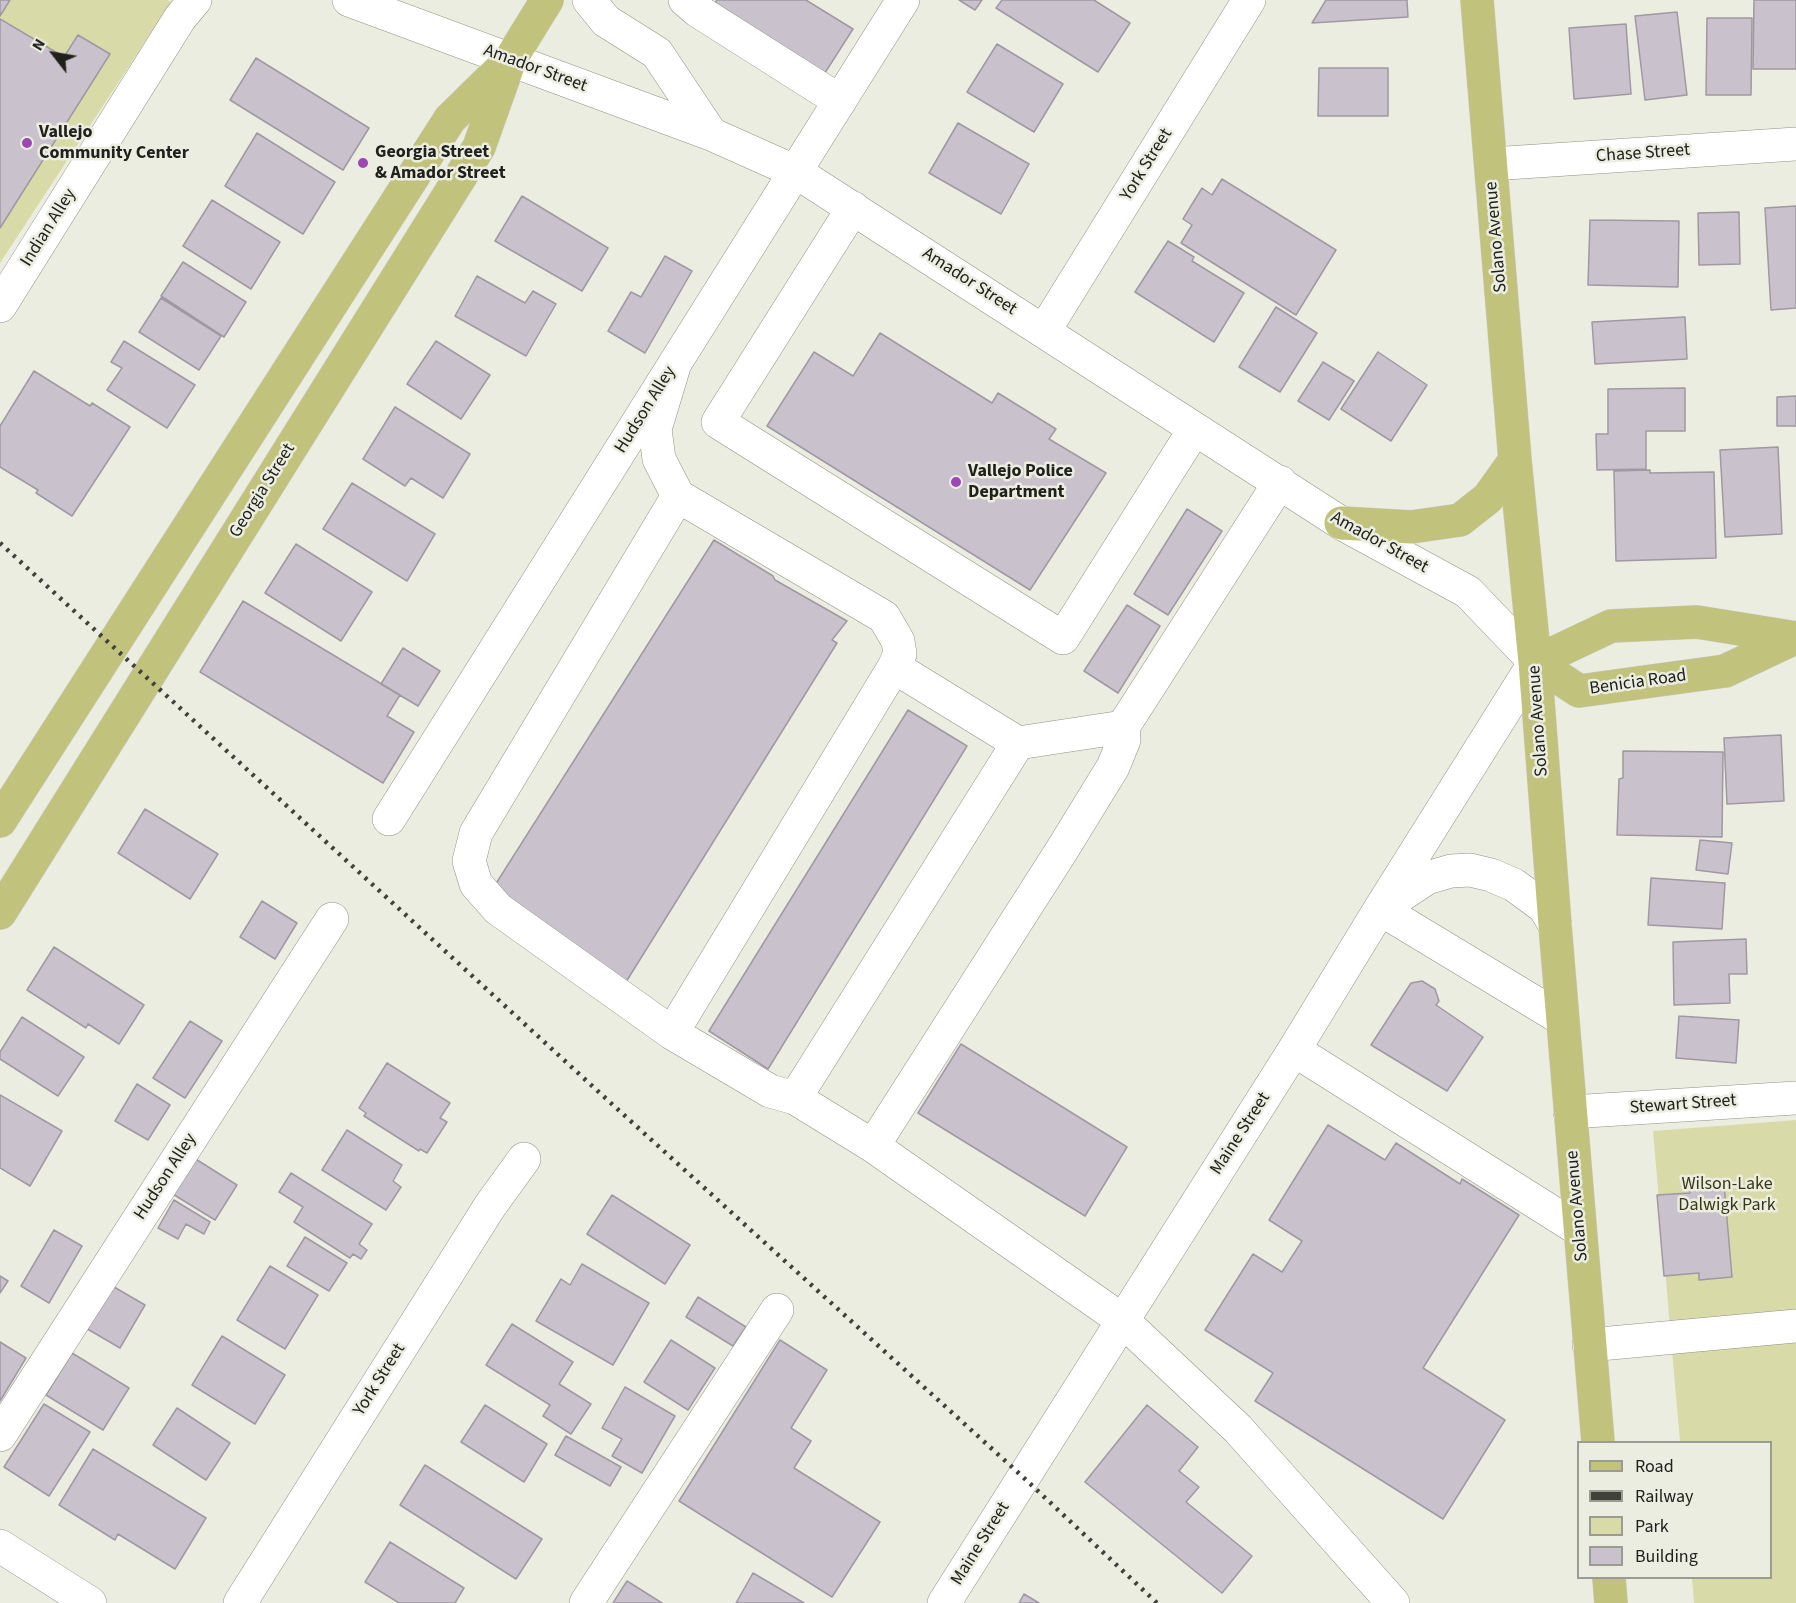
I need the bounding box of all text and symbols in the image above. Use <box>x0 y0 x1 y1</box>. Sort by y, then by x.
north arrow <box>24 24 84 84</box>
text: N <box>26 35 51 55</box>
street label: Amador Street <box>480 40 590 98</box>
place label: Vallejo Community Center <box>39 122 189 164</box>
street label: York Street <box>1116 125 1178 205</box>
marker: Vallejo Community Center <box>20 136 34 150</box>
street label: Chase Street <box>1595 140 1691 168</box>
place label: Georgia Street & Amador Street <box>375 142 506 184</box>
marker: Georgia Street & Amador Street <box>356 156 370 170</box>
street label: Solano Avenue <box>1481 180 1513 294</box>
street label: Indian Alley <box>17 185 81 271</box>
street label: Amador Street <box>918 243 1020 321</box>
street label: Hudson Alley <box>611 362 681 458</box>
street label: Georgia Street <box>225 440 301 542</box>
place label: Vallejo Police Department <box>968 461 1073 504</box>
marker: Vallejo Police Department <box>949 475 963 489</box>
street label: Amador Street <box>1326 507 1432 579</box>
street label: Solano Avenue <box>1524 665 1554 777</box>
street label: Benicia Road <box>1588 666 1688 700</box>
street label: Maine Street <box>1206 1089 1276 1179</box>
street label: Stewart Street <box>1629 1090 1737 1120</box>
street label: Hudson Alley <box>130 1130 202 1224</box>
street label: Solano Avenue <box>1562 1149 1594 1263</box>
park label: Wilson-Lake Dalwigk Park <box>1678 1174 1776 1216</box>
street label: York Street <box>349 1340 411 1420</box>
legend <box>1577 1441 1772 1579</box>
text: Road <box>1635 1454 1674 1479</box>
text: Railway <box>1635 1484 1694 1509</box>
street label: Maine Street <box>947 1498 1015 1590</box>
text: Park <box>1635 1514 1669 1539</box>
text: Building <box>1635 1544 1698 1569</box>

